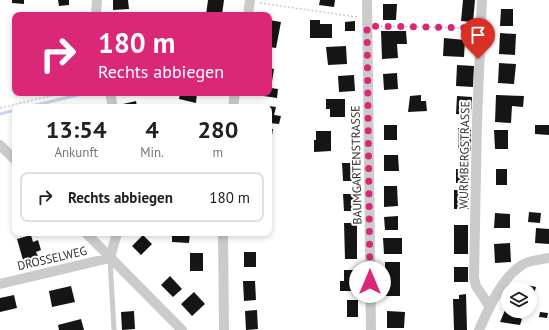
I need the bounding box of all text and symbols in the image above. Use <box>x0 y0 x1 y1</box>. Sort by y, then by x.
pin <box>461 18 495 59</box>
text: 180 m <box>98 24 175 61</box>
icon: arrive <box>467 24 489 46</box>
icon: right <box>32 28 84 80</box>
text: Rechts abbiegen <box>98 60 224 83</box>
street label: WURMBERGSTRASSE <box>456 101 472 209</box>
street label: BAUMGARTENSTRASSE <box>347 105 365 225</box>
text: 13:54 <box>46 114 107 145</box>
text: 4 <box>145 114 159 145</box>
text: 280 <box>197 114 238 145</box>
text: Ankunft <box>54 144 98 161</box>
text: Min. <box>140 144 164 161</box>
text: m <box>213 144 223 161</box>
icon: right <box>34 186 56 208</box>
text: Rechts abbiegen <box>68 188 173 207</box>
text: 180 m <box>209 188 250 207</box>
street label: DROSSELWEG <box>16 243 88 273</box>
position arrow <box>349 261 391 303</box>
map controls <box>501 282 537 318</box>
button: layers <box>501 282 537 318</box>

